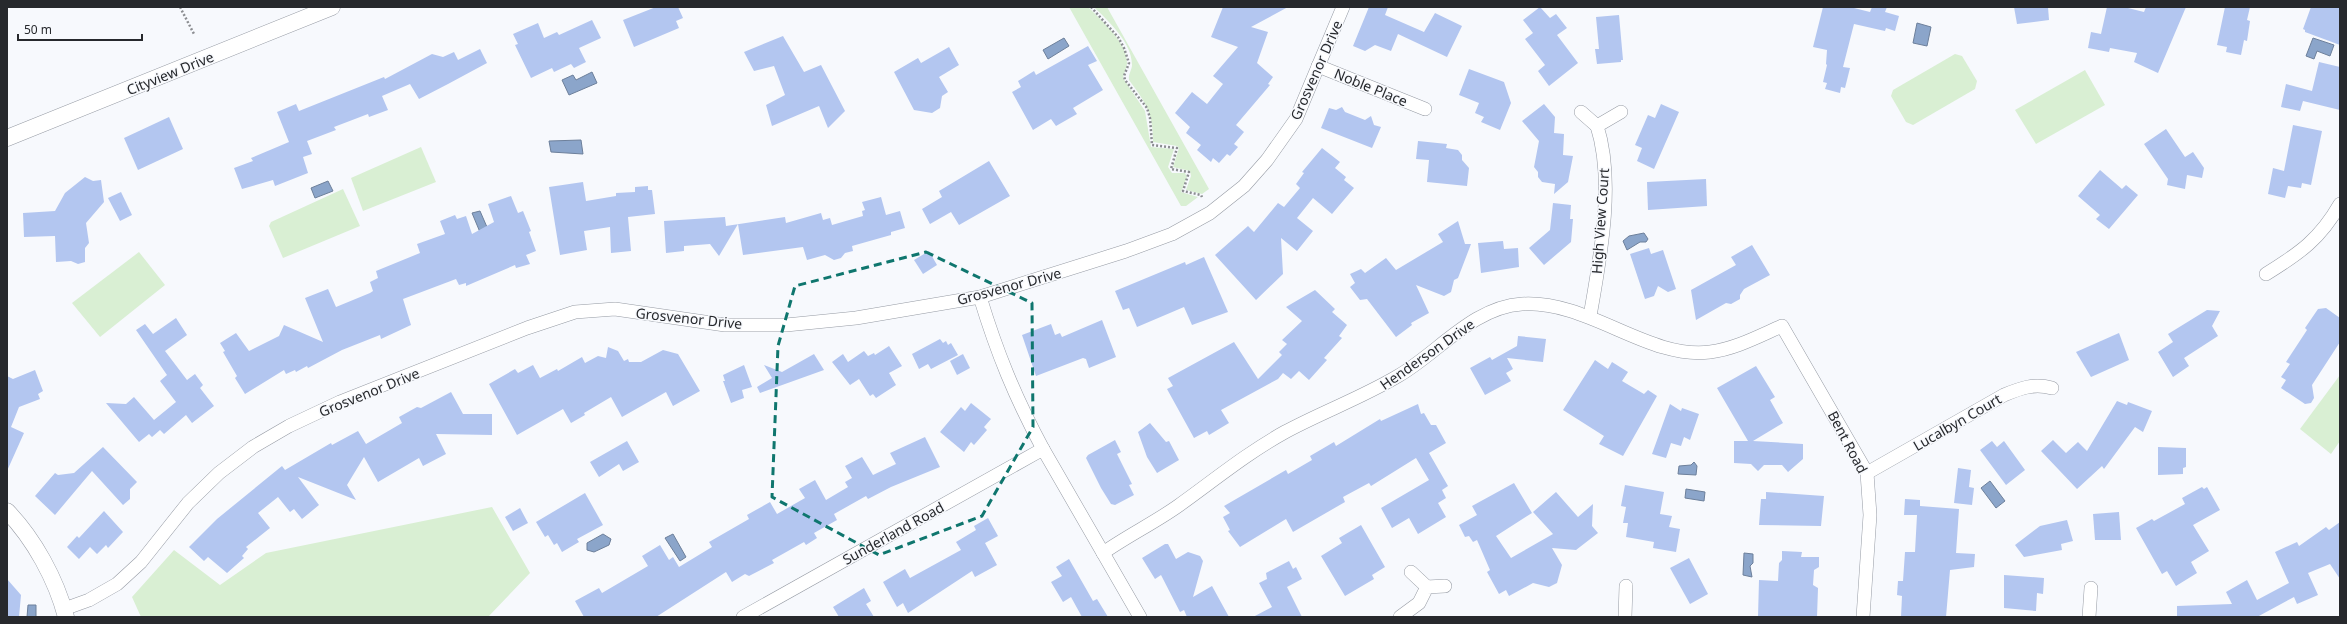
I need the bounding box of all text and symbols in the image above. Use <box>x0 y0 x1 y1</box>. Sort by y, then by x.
scale bar <box>18 16 142 42</box>
street label: Grosvenor Drive <box>1286 17 1346 123</box>
text: 50 m <box>24 21 52 38</box>
street label: Cityview Drive <box>124 47 216 99</box>
street label: Noble Place <box>1332 64 1411 110</box>
street label: High View Court <box>1587 167 1613 275</box>
street label: Grosvenor Drive <box>955 263 1063 309</box>
street label: Grosvenor Drive <box>635 303 743 333</box>
street label: Henderson Drive <box>1376 314 1478 394</box>
street label: Grosvenor Drive <box>316 363 422 421</box>
street label: Lucalbyn Court <box>1909 389 2005 455</box>
street label: Bent Road <box>1824 408 1872 476</box>
street label: Sunderland Road <box>839 497 947 569</box>

